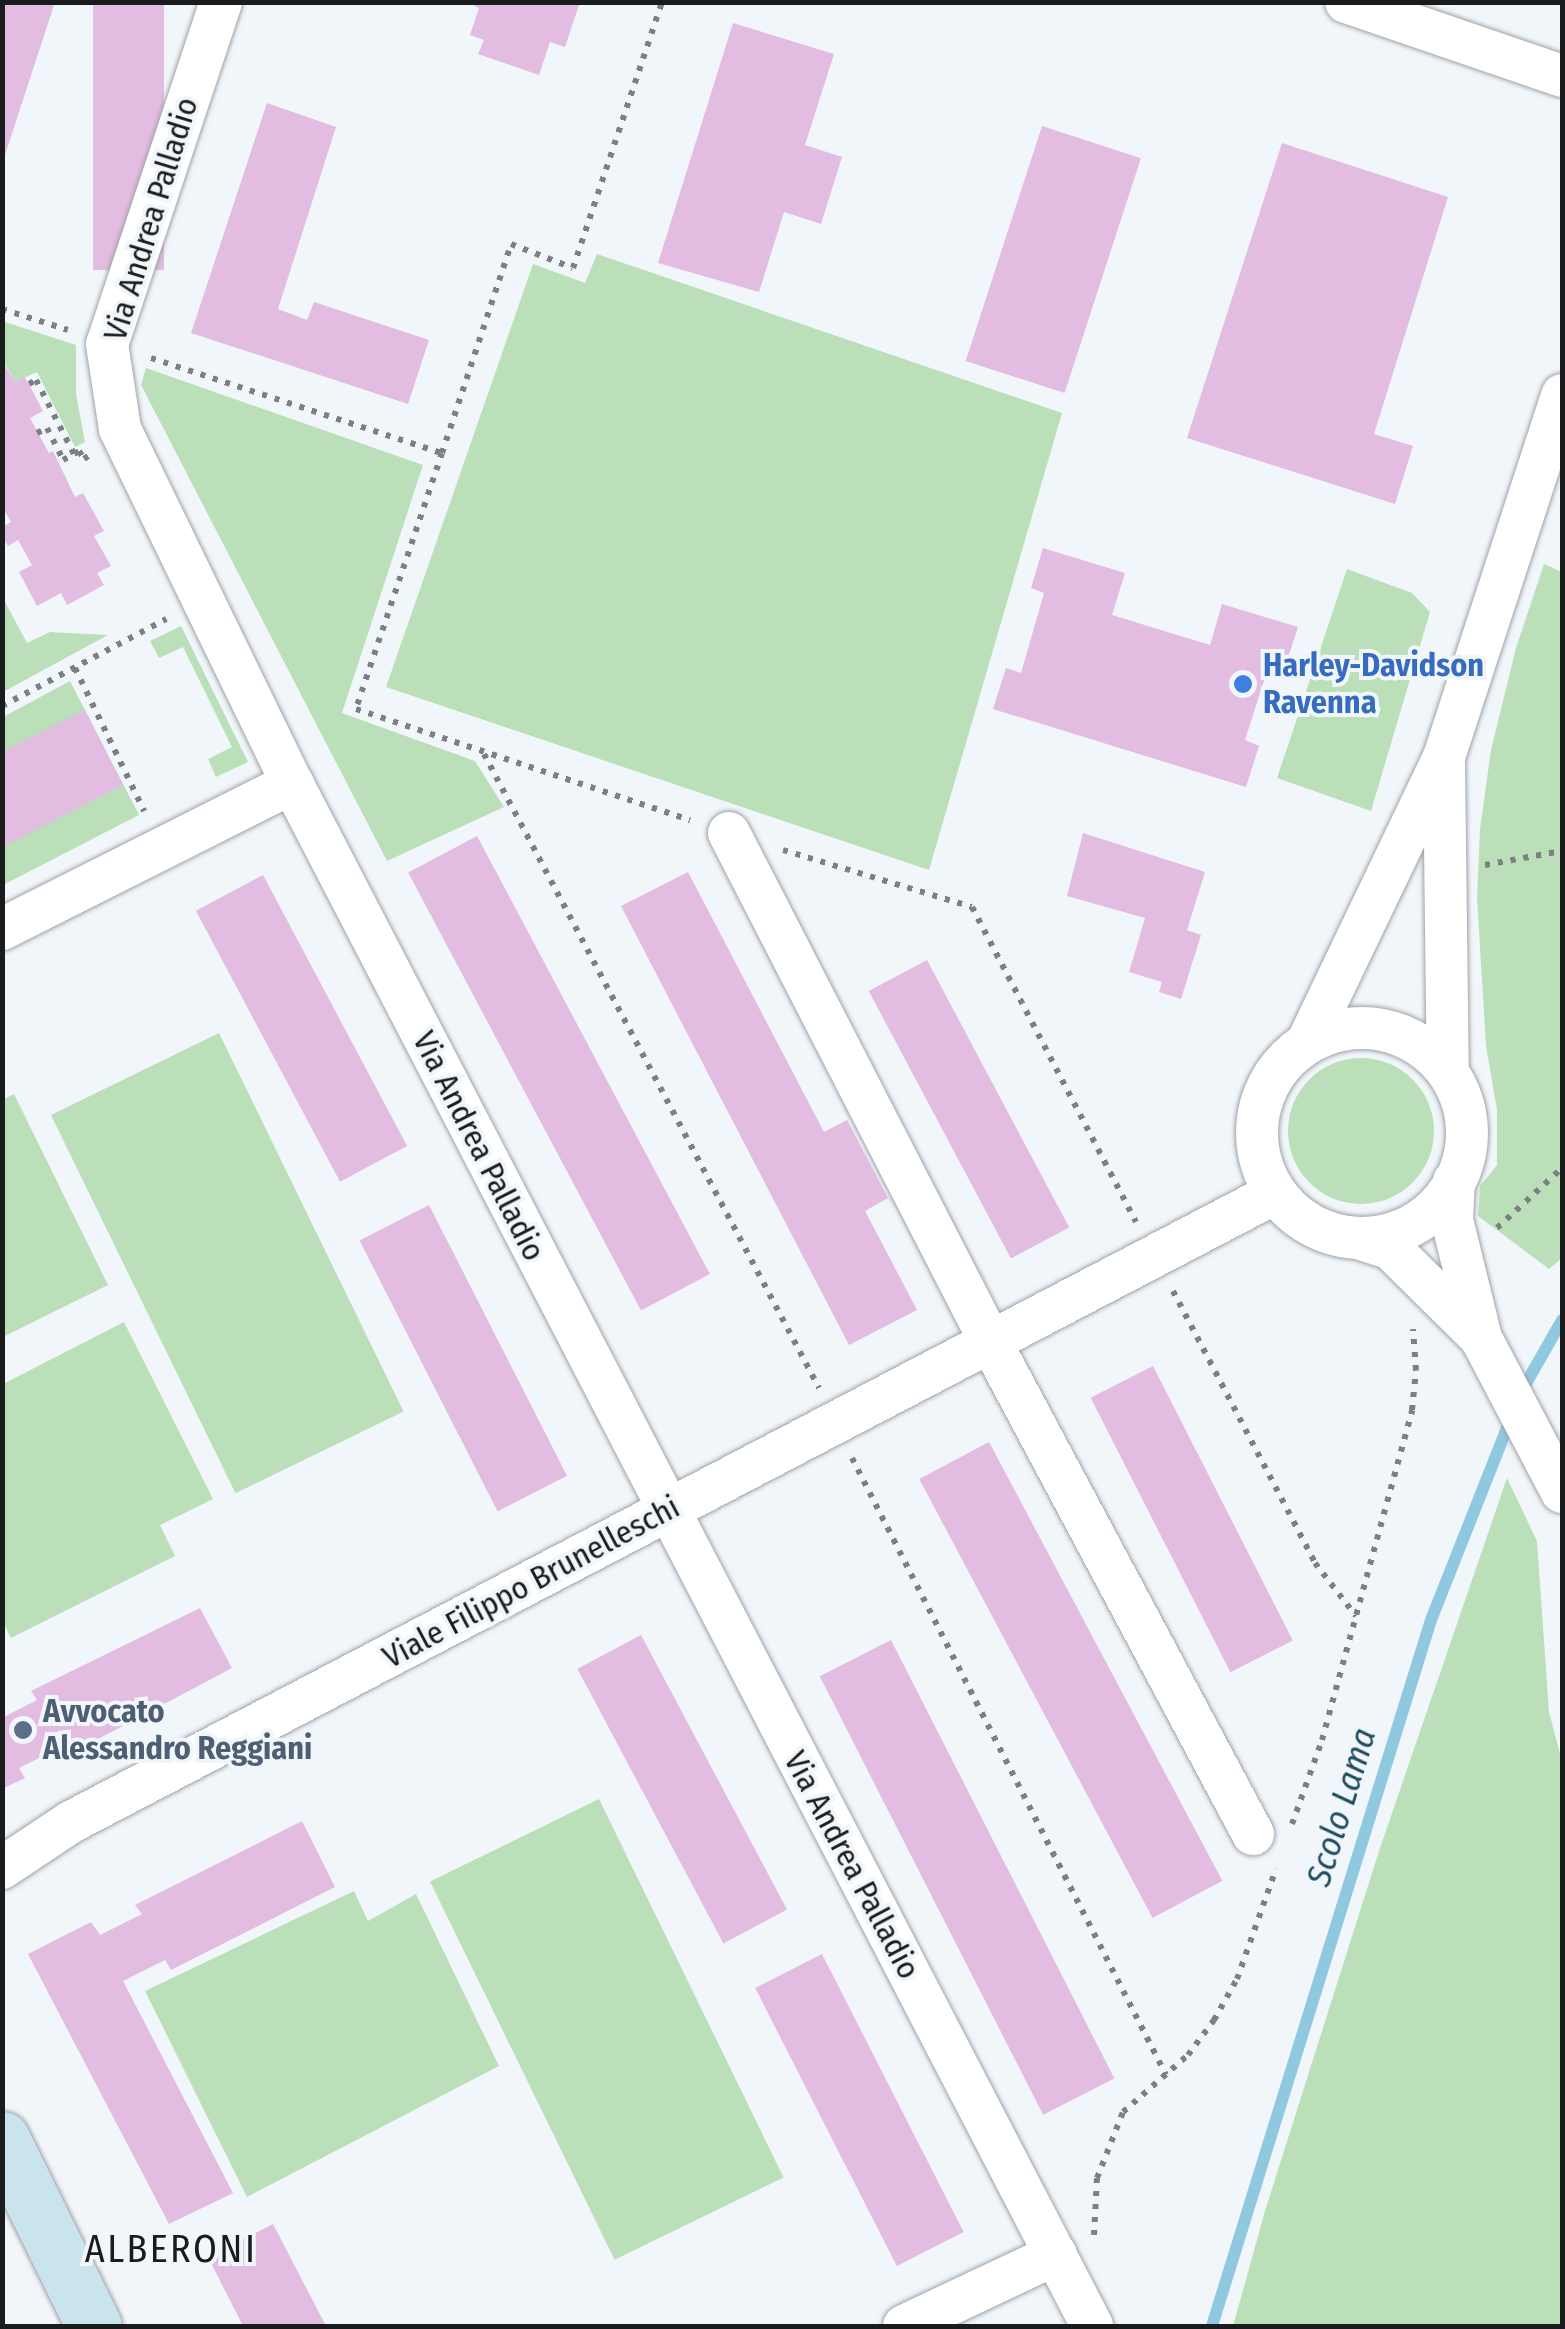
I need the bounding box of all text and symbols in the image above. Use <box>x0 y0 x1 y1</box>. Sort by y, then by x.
street label: Via Andrea Palladio <box>96 93 206 345</box>
place label: Harley-Davidson Ravenna <box>1263 647 1484 722</box>
marker: Harley-Davidson Ravenna <box>1232 673 1254 695</box>
street label: Via Andrea Palladio <box>405 1025 553 1267</box>
street label: Viale Filippo Brunelleschi <box>376 1488 686 1676</box>
place label: Avvocato Alessandro Reggiani <box>43 1693 312 1768</box>
marker: Avvocato Alessandro Reggiani <box>12 1719 34 1741</box>
water label: Scolo Lama <box>1297 1723 1385 1891</box>
street label: Via Andrea Palladio <box>776 1745 928 1985</box>
district label: ALBERONI <box>85 2227 257 2273</box>

